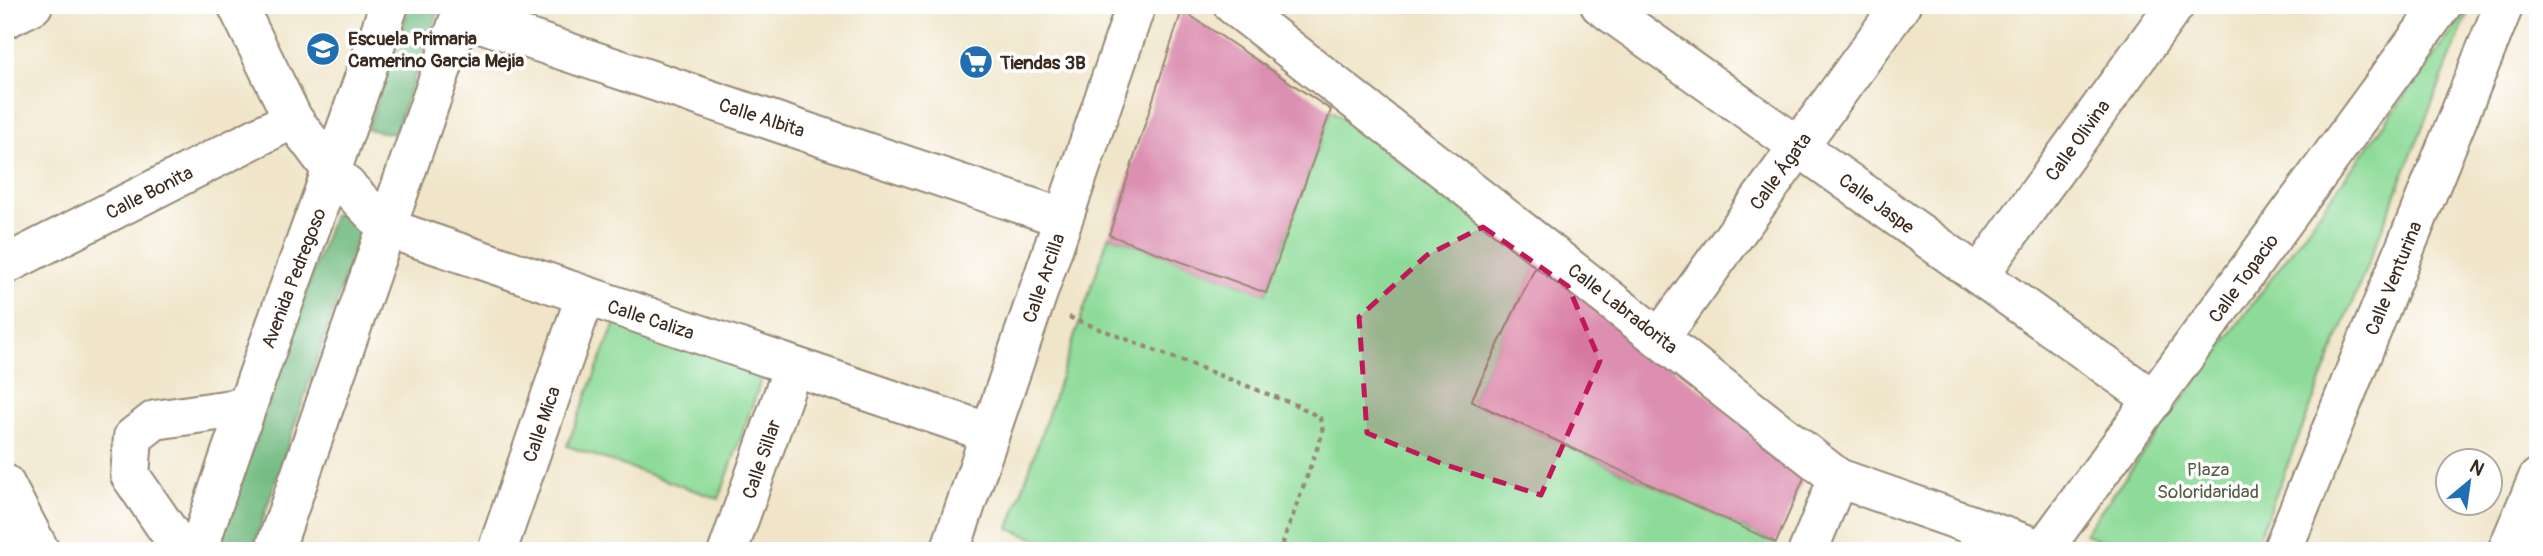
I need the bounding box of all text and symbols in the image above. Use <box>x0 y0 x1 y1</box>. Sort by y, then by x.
place label: Escuela Primaria Camerino Garcia Mejia <box>348 27 524 73</box>
school or university icon: Escuela Primaria Camerino Garcia Mejia <box>304 30 342 68</box>
supermarket icon: Tiendas 3B <box>957 43 995 81</box>
place label: Tiendas 3B <box>999 51 1086 75</box>
street label: Calle Albita <box>716 93 808 143</box>
street label: Calle Olivina <box>2040 95 2116 186</box>
street label: Calle Ágata <box>1745 128 1817 215</box>
street label: Calle Bonita <box>102 161 197 225</box>
street label: Calle Jaspe <box>1834 168 1920 240</box>
street label: Avenida Pedregoso <box>256 205 332 352</box>
street label: Calle Venturina <box>2360 218 2428 339</box>
street label: Calle Topacio <box>2203 229 2284 328</box>
street label: Calle Arcilla <box>1017 230 1071 326</box>
street label: Calle Labradorita <box>1562 258 1682 359</box>
street label: Calle Caliza <box>604 295 697 345</box>
street label: Calle Mica <box>518 383 566 465</box>
street label: Calle Sillar <box>737 416 787 502</box>
north arrow <box>2434 448 2504 518</box>
text: N <box>2465 454 2488 482</box>
park label: Plaza Soloridaridad <box>2157 458 2259 504</box>

